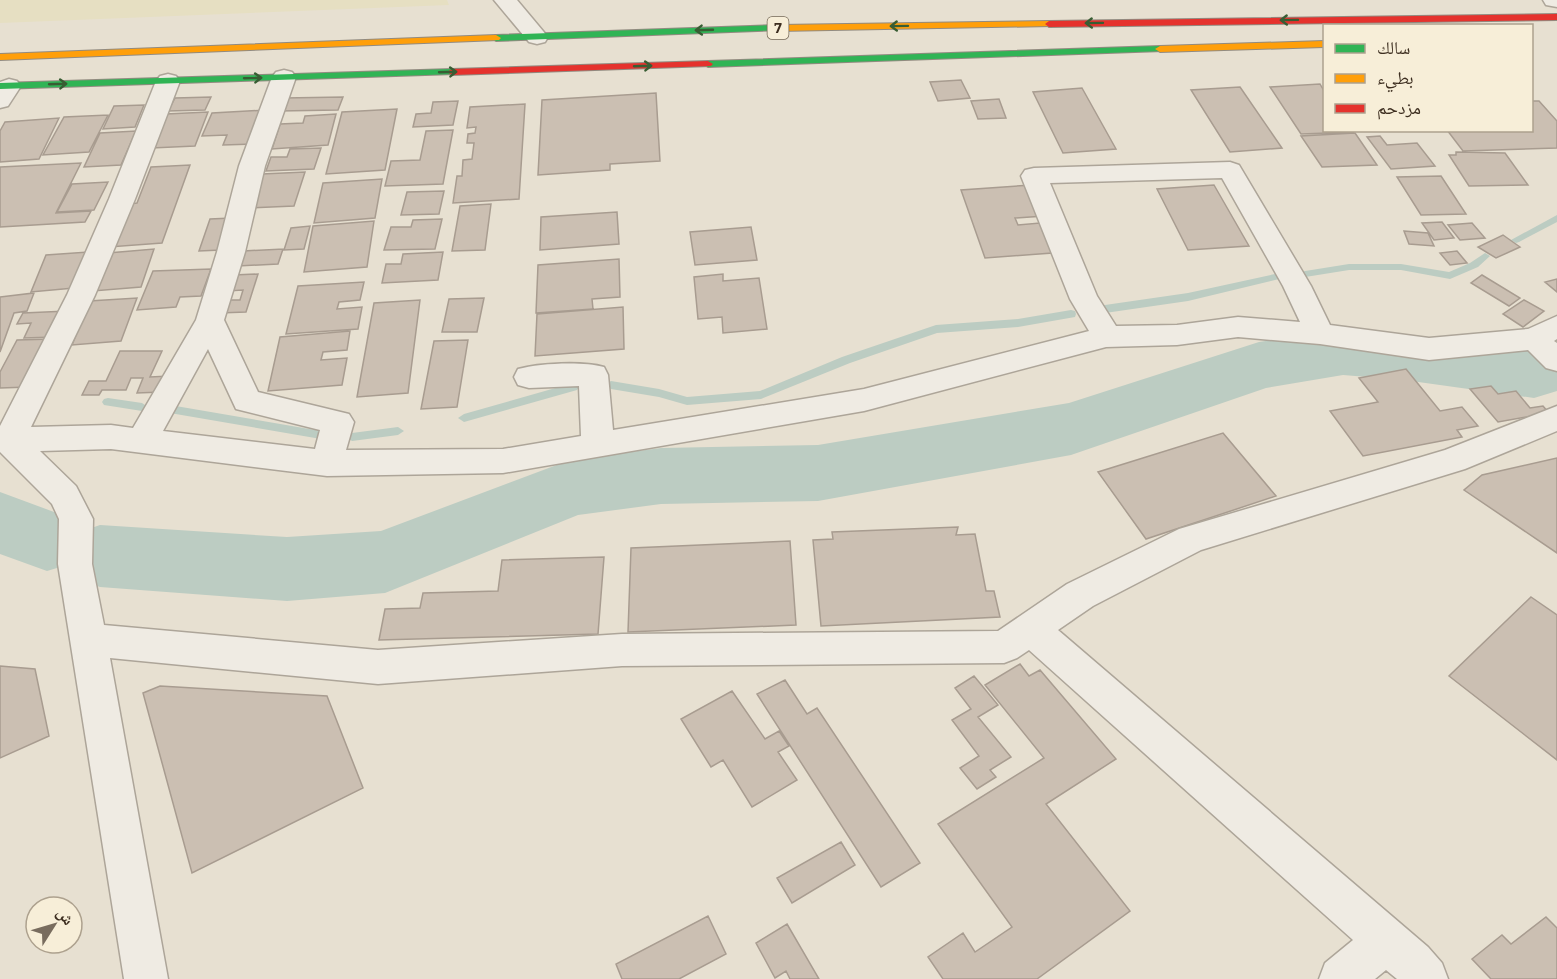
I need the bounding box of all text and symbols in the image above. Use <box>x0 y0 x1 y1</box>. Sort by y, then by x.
one-way arrow <box>1279 14 1299 26</box>
road number: 7 <box>768 17 788 39</box>
one-way arrow <box>1084 17 1104 29</box>
one-way arrow <box>889 20 909 31</box>
legend <box>1323 24 1533 132</box>
one-way arrow <box>694 25 714 36</box>
text: سالك <box>1377 37 1410 59</box>
one-way arrow <box>633 60 653 71</box>
one-way arrow <box>438 66 458 78</box>
text: بطيء <box>1377 67 1414 93</box>
one-way arrow <box>243 72 263 84</box>
one-way arrow <box>48 79 68 90</box>
text: مزدحم <box>1377 97 1421 120</box>
north arrow <box>24 895 84 955</box>
text: ش <box>53 904 78 929</box>

